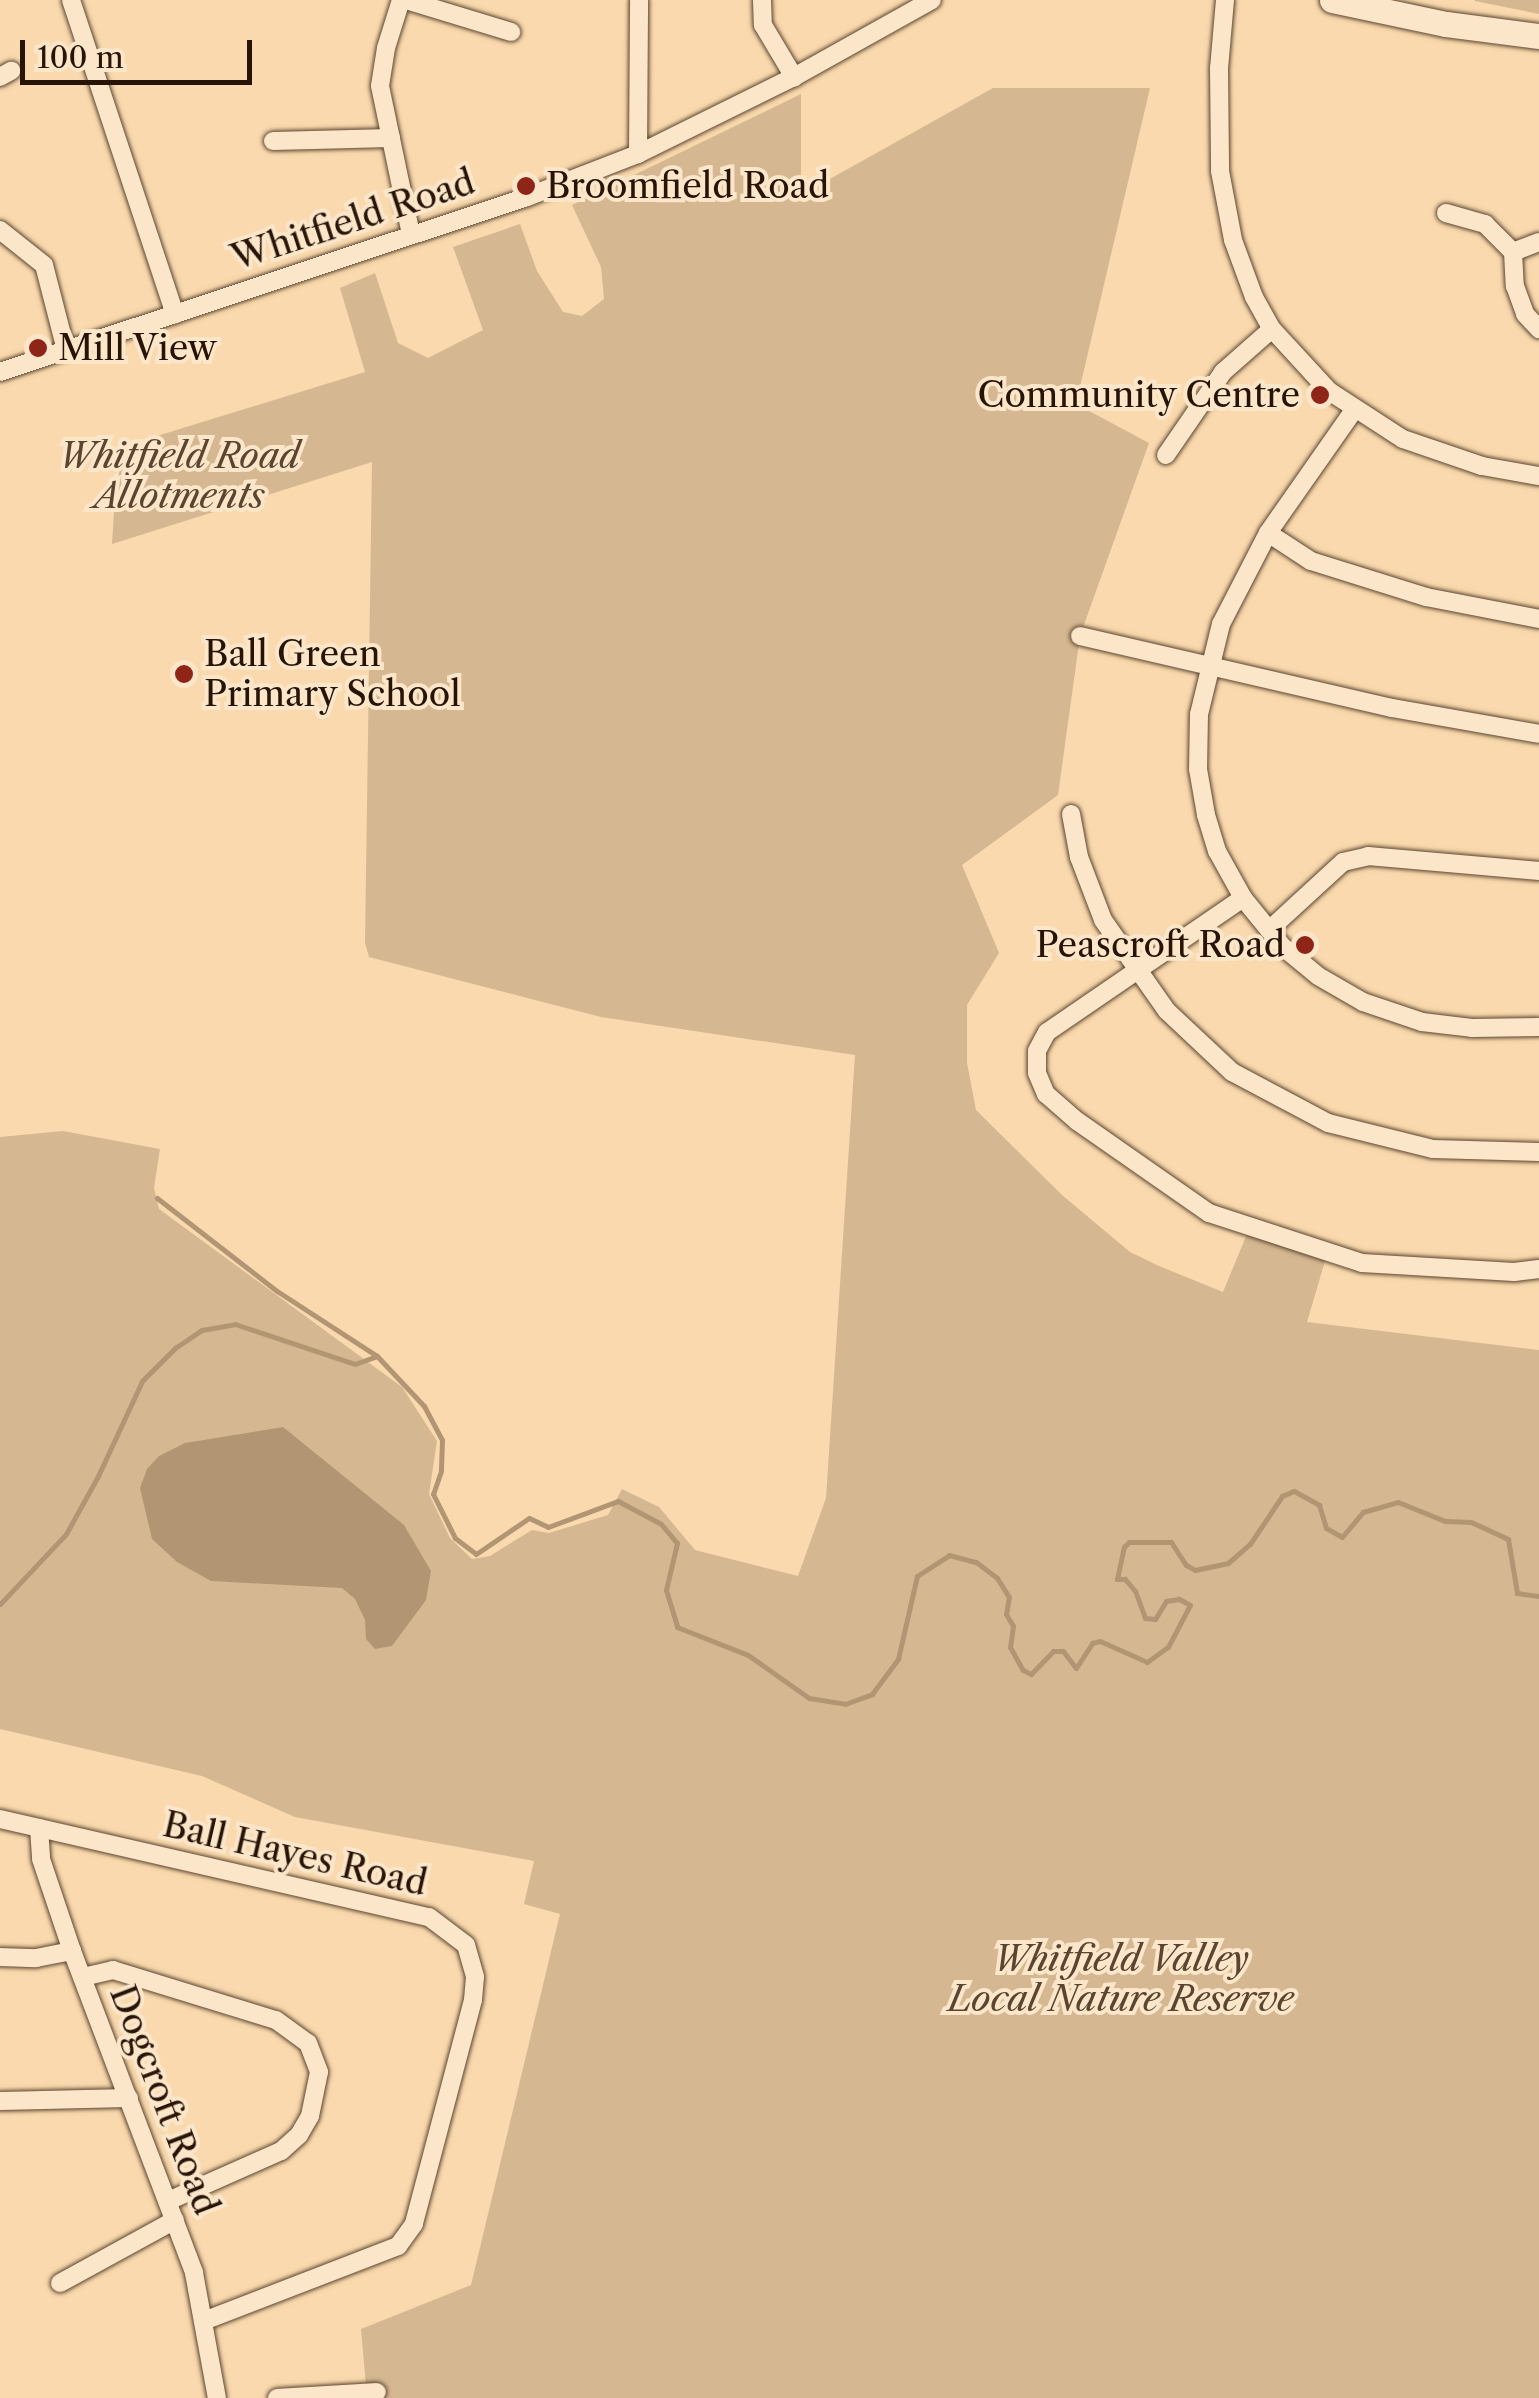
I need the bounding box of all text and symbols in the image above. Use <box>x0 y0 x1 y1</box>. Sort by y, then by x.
scale bar <box>25 20 258 82</box>
text: 100 m <box>37 39 124 76</box>
street label: Whitfield Road <box>226 161 480 279</box>
place label: Broomfield Road <box>546 165 829 207</box>
marker: Broomfield Road <box>515 175 537 197</box>
place label: Mill View <box>58 327 218 369</box>
marker: Mill View <box>27 337 49 359</box>
place label: Community Centre <box>976 374 1300 416</box>
marker: Community Centre <box>1309 384 1331 406</box>
park label: Whitfield Road Allotments <box>58 435 300 517</box>
place label: Ball Green Primary School <box>204 633 462 715</box>
marker: Ball Green Primary School <box>173 663 195 685</box>
place label: Peascroft Road <box>1035 924 1285 966</box>
marker: Peascroft Road <box>1294 934 1316 956</box>
street label: Ball Hayes Road <box>159 1803 431 1905</box>
park label: Whitfield Valley Local Nature Reserve <box>948 1938 1294 2020</box>
street label: Dogcroft Road <box>101 1979 227 2221</box>

